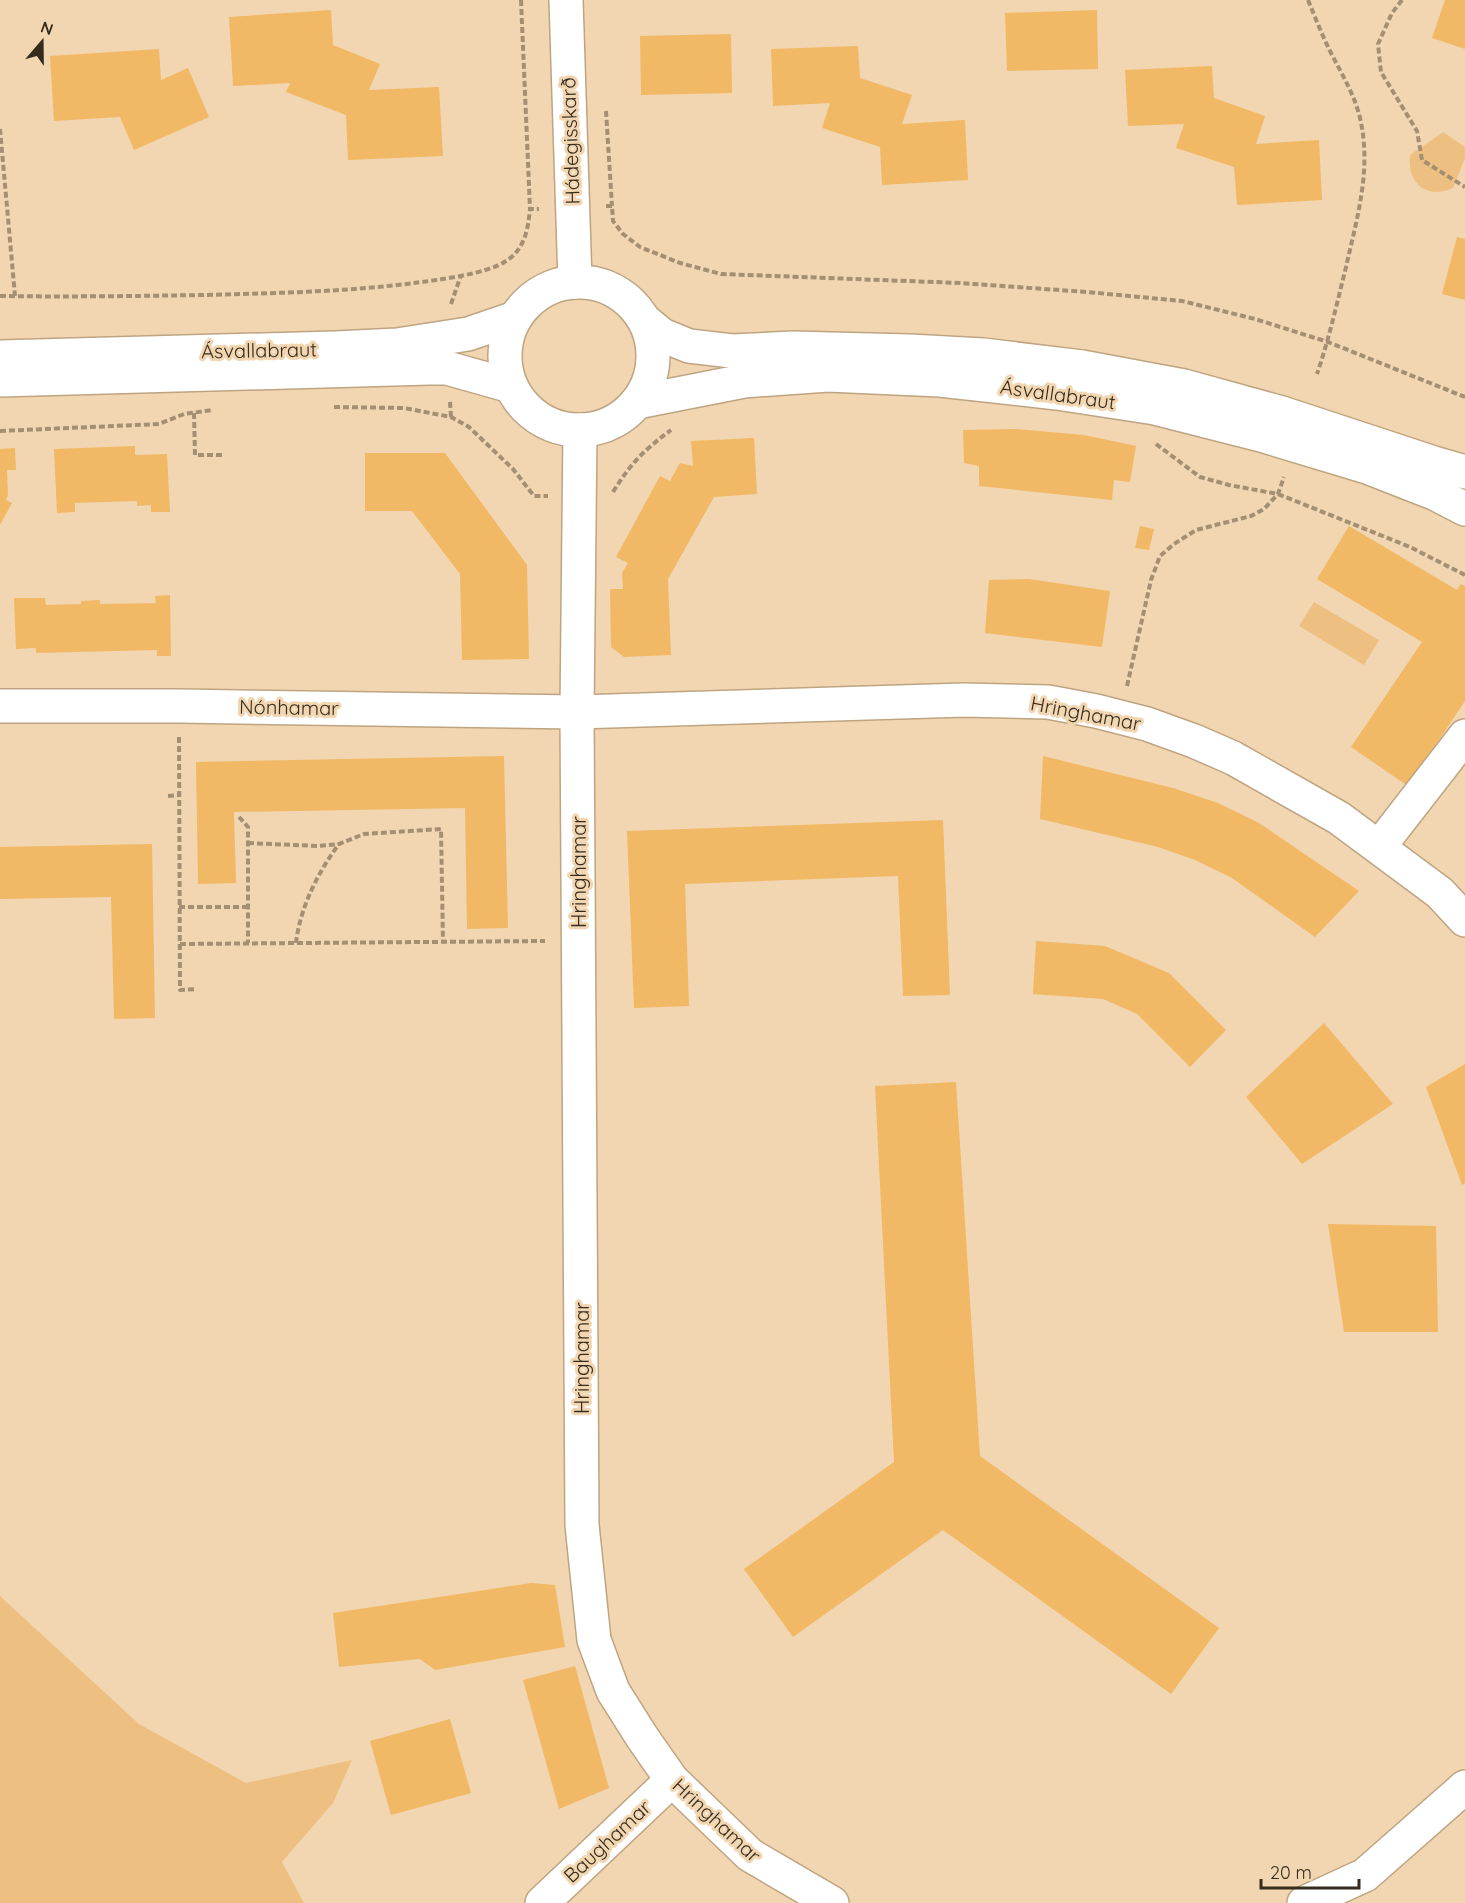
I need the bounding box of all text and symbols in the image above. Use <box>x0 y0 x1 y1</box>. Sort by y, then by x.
north arrow <box>12 12 72 72</box>
text: N <box>38 16 56 39</box>
street label: Hádegisskarð <box>555 77 585 205</box>
street label: Ásvallabraut <box>201 336 317 364</box>
street label: Ásvallabraut <box>999 374 1117 414</box>
street label: Hringhamar <box>1029 690 1144 736</box>
street label: Nónhamar <box>239 694 339 720</box>
street label: Hringhamar <box>566 816 591 928</box>
street label: Hringhamar <box>569 1302 594 1414</box>
street label: Hringhamar <box>668 1773 767 1868</box>
street label: Baughamar <box>558 1794 656 1888</box>
scale bar <box>1261 1852 1358 1890</box>
text: 20 m <box>1270 1861 1312 1884</box>

